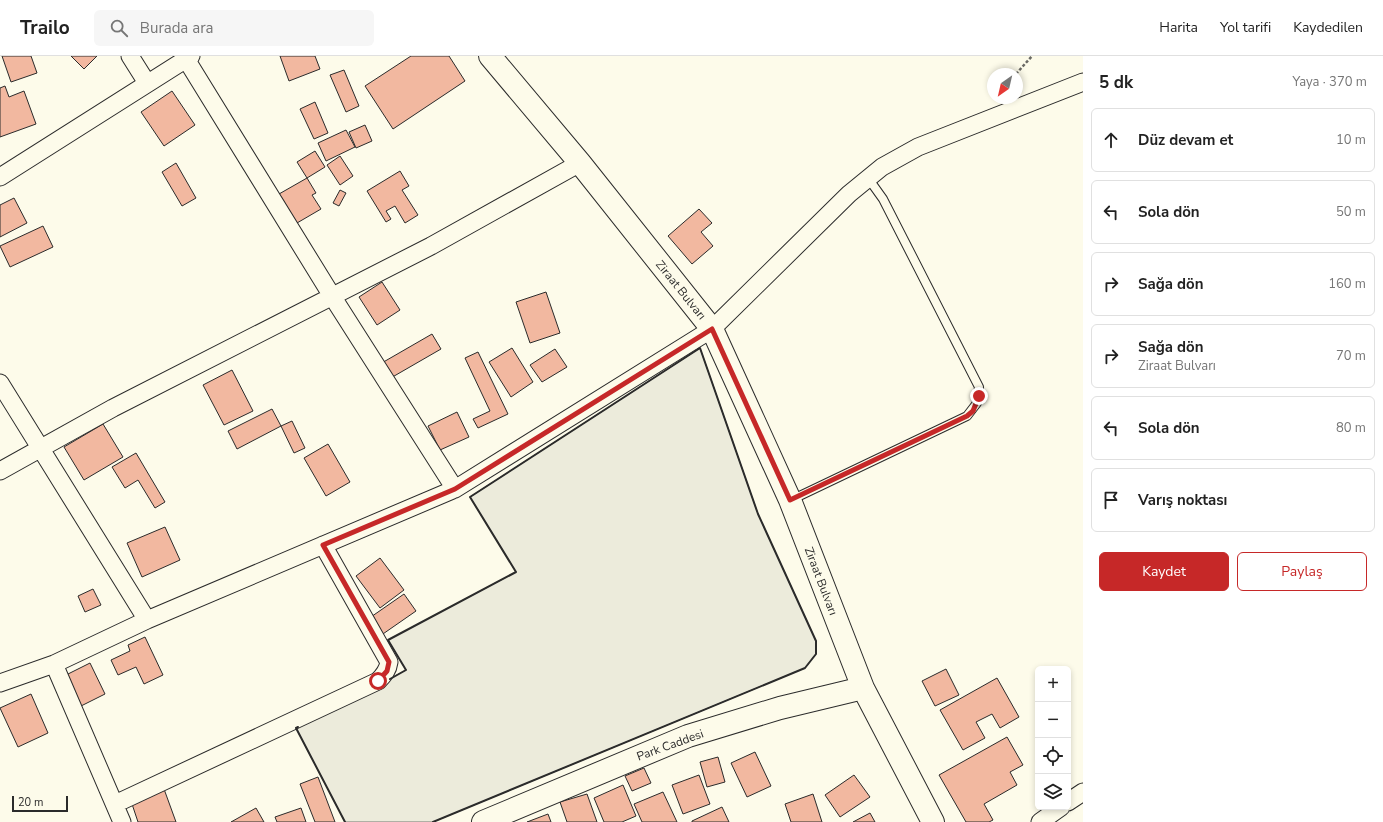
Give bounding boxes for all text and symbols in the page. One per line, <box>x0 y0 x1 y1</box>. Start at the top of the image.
search box <box>94 10 374 46</box>
text: Trailo <box>20 15 70 41</box>
icon: search <box>108 17 130 39</box>
text: Burada ara <box>140 18 213 38</box>
text: Harita <box>1159 18 1198 37</box>
text: Yol tarifi <box>1220 18 1271 37</box>
text: Kaydedilen <box>1293 18 1363 37</box>
north arrow <box>987 68 1023 104</box>
text: 5 dk <box>1099 71 1133 94</box>
text: Yaya · 370 m <box>1292 73 1367 91</box>
icon: ahead <box>1100 129 1122 151</box>
text: Düz devam et <box>1138 130 1233 150</box>
text: 10 m <box>1336 131 1366 149</box>
icon: left <box>1100 201 1122 223</box>
text: Sola dön <box>1138 202 1200 222</box>
text: 50 m <box>1336 203 1366 221</box>
street label: Ziraat Bulvarı <box>652 257 710 323</box>
icon: right <box>1100 273 1122 295</box>
text: Sağa dön <box>1138 274 1203 294</box>
text: 160 m <box>1328 275 1366 293</box>
text: Sağa dön <box>1138 337 1203 357</box>
icon: right <box>1100 345 1122 367</box>
text: 70 m <box>1336 347 1366 365</box>
text: Ziraat Bulvarı <box>1138 357 1216 375</box>
route end <box>970 387 988 405</box>
icon: left <box>1100 417 1122 439</box>
text: Sola dön <box>1138 418 1200 438</box>
text: 80 m <box>1336 419 1366 437</box>
icon: arrive <box>1100 489 1122 511</box>
text: Varış noktası <box>1138 490 1227 510</box>
street label: Ziraat Bulvarı <box>801 545 841 617</box>
button: Kaydet <box>1099 552 1229 591</box>
button: Paylaş <box>1237 552 1367 591</box>
map controls <box>1035 666 1071 810</box>
button: + <box>1035 666 1071 702</box>
route start <box>369 672 387 690</box>
button: − <box>1035 702 1071 738</box>
street label: Park Caddesi <box>634 725 706 765</box>
button: locate <box>1035 738 1071 774</box>
button: layers <box>1035 774 1071 810</box>
scale bar <box>12 794 68 813</box>
text: 20 m <box>18 795 43 810</box>

